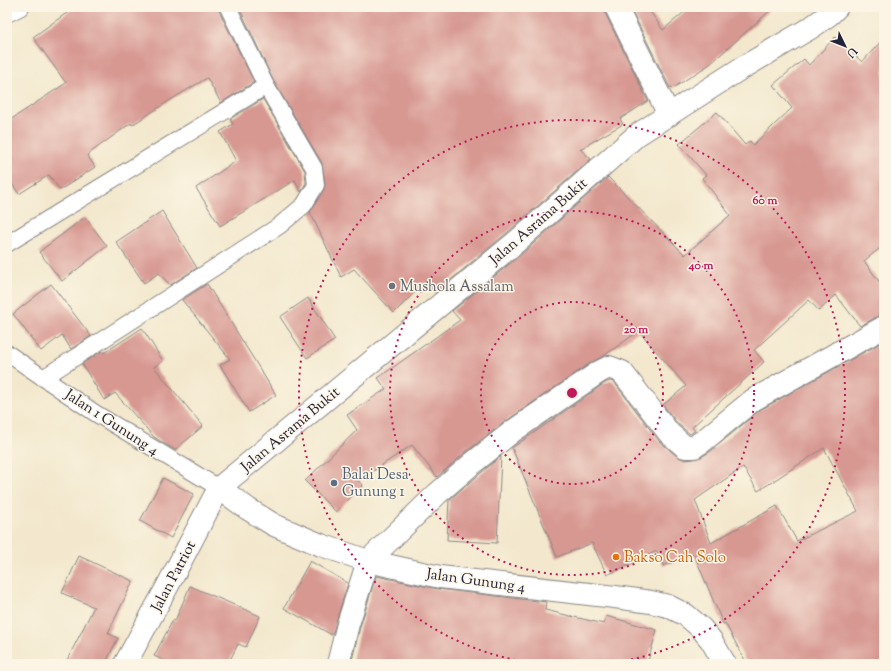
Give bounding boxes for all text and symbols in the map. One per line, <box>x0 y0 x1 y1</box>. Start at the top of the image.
north arrow <box>825 26 865 66</box>
text: U <box>843 43 861 61</box>
street label: Jalan Asrama Bukit <box>485 174 592 271</box>
text: 60 m <box>753 192 777 210</box>
text: 40 m <box>688 257 713 275</box>
place label: Mushola Assalam <box>400 277 514 298</box>
marker: Mushola Assalam <box>387 281 397 291</box>
text: 20 m <box>624 321 648 339</box>
street label: Jalan Asrama Bukit <box>236 383 345 478</box>
street label: Jalan 1 Gunung 4 <box>59 385 162 462</box>
centre of rings <box>565 386 579 400</box>
place label: Balai Desa Gunung 1 <box>342 465 409 503</box>
marker: Balai Desa Gunung 1 <box>329 478 339 488</box>
street label: Jalan Patriot <box>146 537 202 617</box>
place label: Bakso Cah Solo <box>624 548 726 569</box>
marker: Bakso Cah Solo <box>611 552 621 562</box>
street label: Jalan Gunung 4 <box>424 564 527 599</box>

